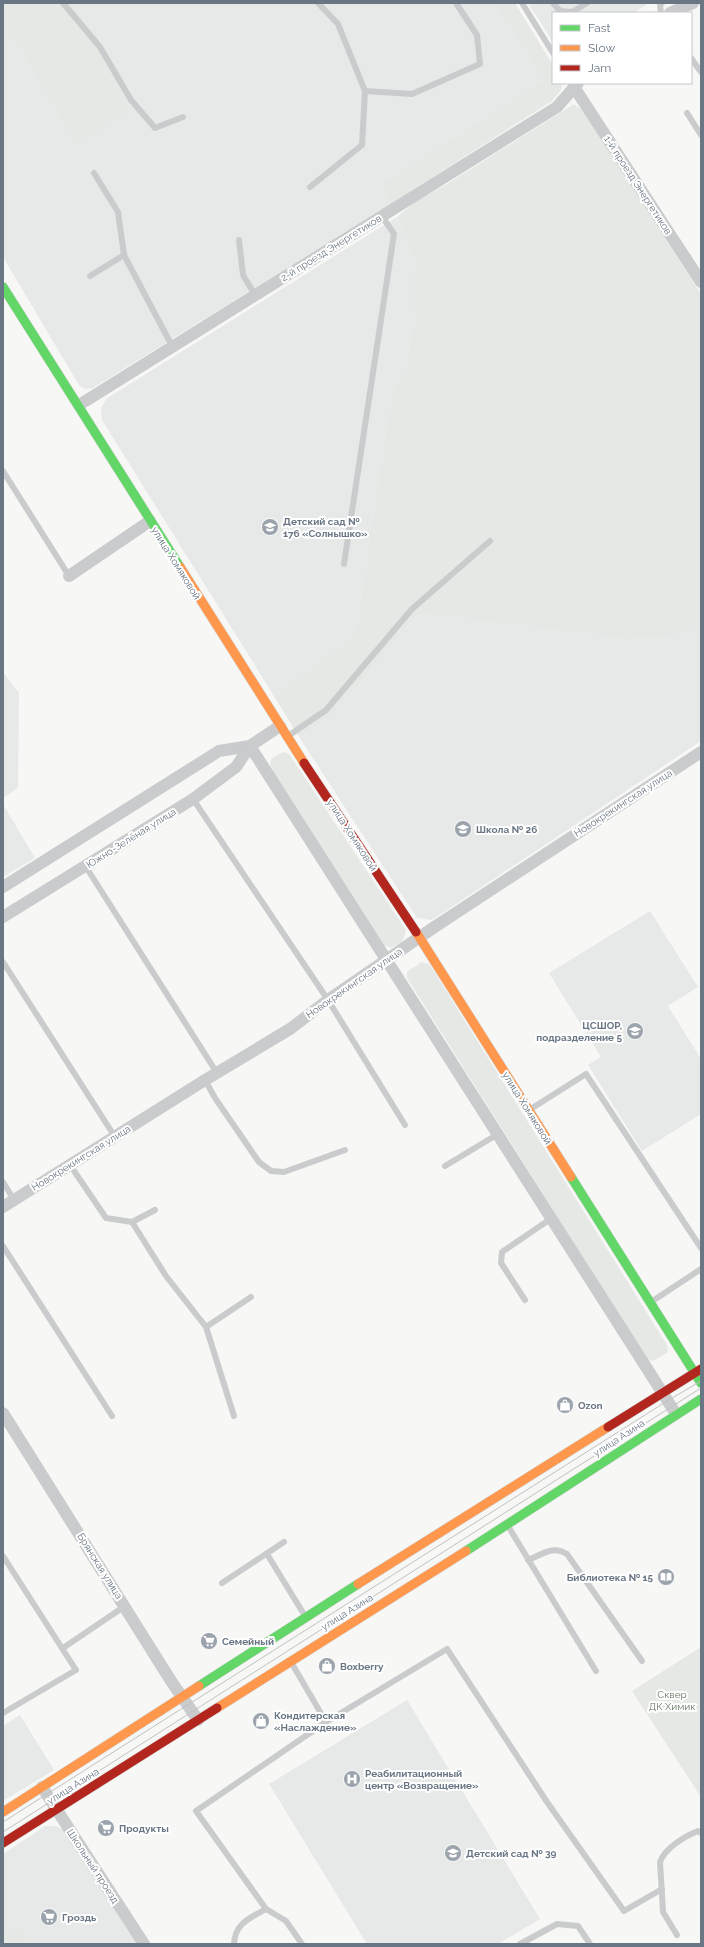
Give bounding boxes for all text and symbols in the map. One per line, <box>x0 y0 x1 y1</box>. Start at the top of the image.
legend <box>552 12 692 84</box>
text: Fast <box>588 21 611 35</box>
text: Slow <box>588 41 615 55</box>
text: Jam <box>588 61 611 75</box>
street label: 1-й проезд Энергетиков <box>602 134 674 236</box>
street label: 2-й проезд Энергетиков <box>279 213 383 283</box>
place label: Детский сад № 176 «Солнышко» <box>283 516 368 539</box>
school or university icon: Детский сад № 176 «Солнышко» <box>260 517 280 537</box>
street label: улица Хомяковой <box>149 525 203 601</box>
street label: Новокрекингская улица <box>572 767 674 839</box>
street label: улица Хомяковой <box>325 797 379 873</box>
street label: Южно-Зелёная улица <box>84 806 178 870</box>
school or university icon: Школа № 26 <box>453 819 473 839</box>
place label: Школа № 26 <box>476 824 537 835</box>
street label: Новокрекингская улица <box>304 946 404 1020</box>
place label: ЦСШОР, подразделение 5 <box>536 1020 622 1043</box>
school or university icon: ЦСШОР, подразделение 5 <box>625 1021 645 1041</box>
street label: улица Хомяковой <box>500 1070 554 1146</box>
street label: Новокрекингская улица <box>29 1123 133 1193</box>
shop icon: Ozon <box>555 1395 575 1415</box>
place label: Ozon <box>578 1400 602 1411</box>
street label: улица Азина <box>591 1417 647 1459</box>
street label: Брянская улица <box>75 1531 125 1601</box>
library icon: Библиотека № 15 <box>656 1567 676 1587</box>
place label: Библиотека № 15 <box>567 1572 653 1583</box>
street label: улица Азина <box>319 1592 375 1632</box>
supermarket icon: Семейный <box>199 1631 219 1651</box>
place label: Семейный <box>222 1636 274 1647</box>
shop icon: Boxberry <box>317 1656 337 1676</box>
place label: Boxberry <box>340 1661 384 1672</box>
park label: Сквер ДК Химик <box>649 1689 695 1712</box>
place label: Кондитерская «Наслаждение» <box>274 1710 357 1733</box>
shop icon: Кондитерская «Наслаждение» <box>251 1711 271 1731</box>
street label: улица Азина <box>45 1766 101 1806</box>
place label: Реабилитационный центр «Возвращение» <box>365 1768 479 1791</box>
hospital icon: Реабилитационный центр «Возвращение» <box>342 1769 362 1789</box>
supermarket icon: Продукты <box>96 1818 116 1838</box>
place label: Продукты <box>119 1823 169 1834</box>
street label: Школьный проезд <box>65 1827 121 1905</box>
school or university icon: Детский сад № 39 <box>443 1843 463 1863</box>
place label: Детский сад № 39 <box>466 1848 556 1859</box>
supermarket icon: Гроздь <box>39 1907 59 1927</box>
place label: Гроздь <box>62 1912 97 1923</box>

